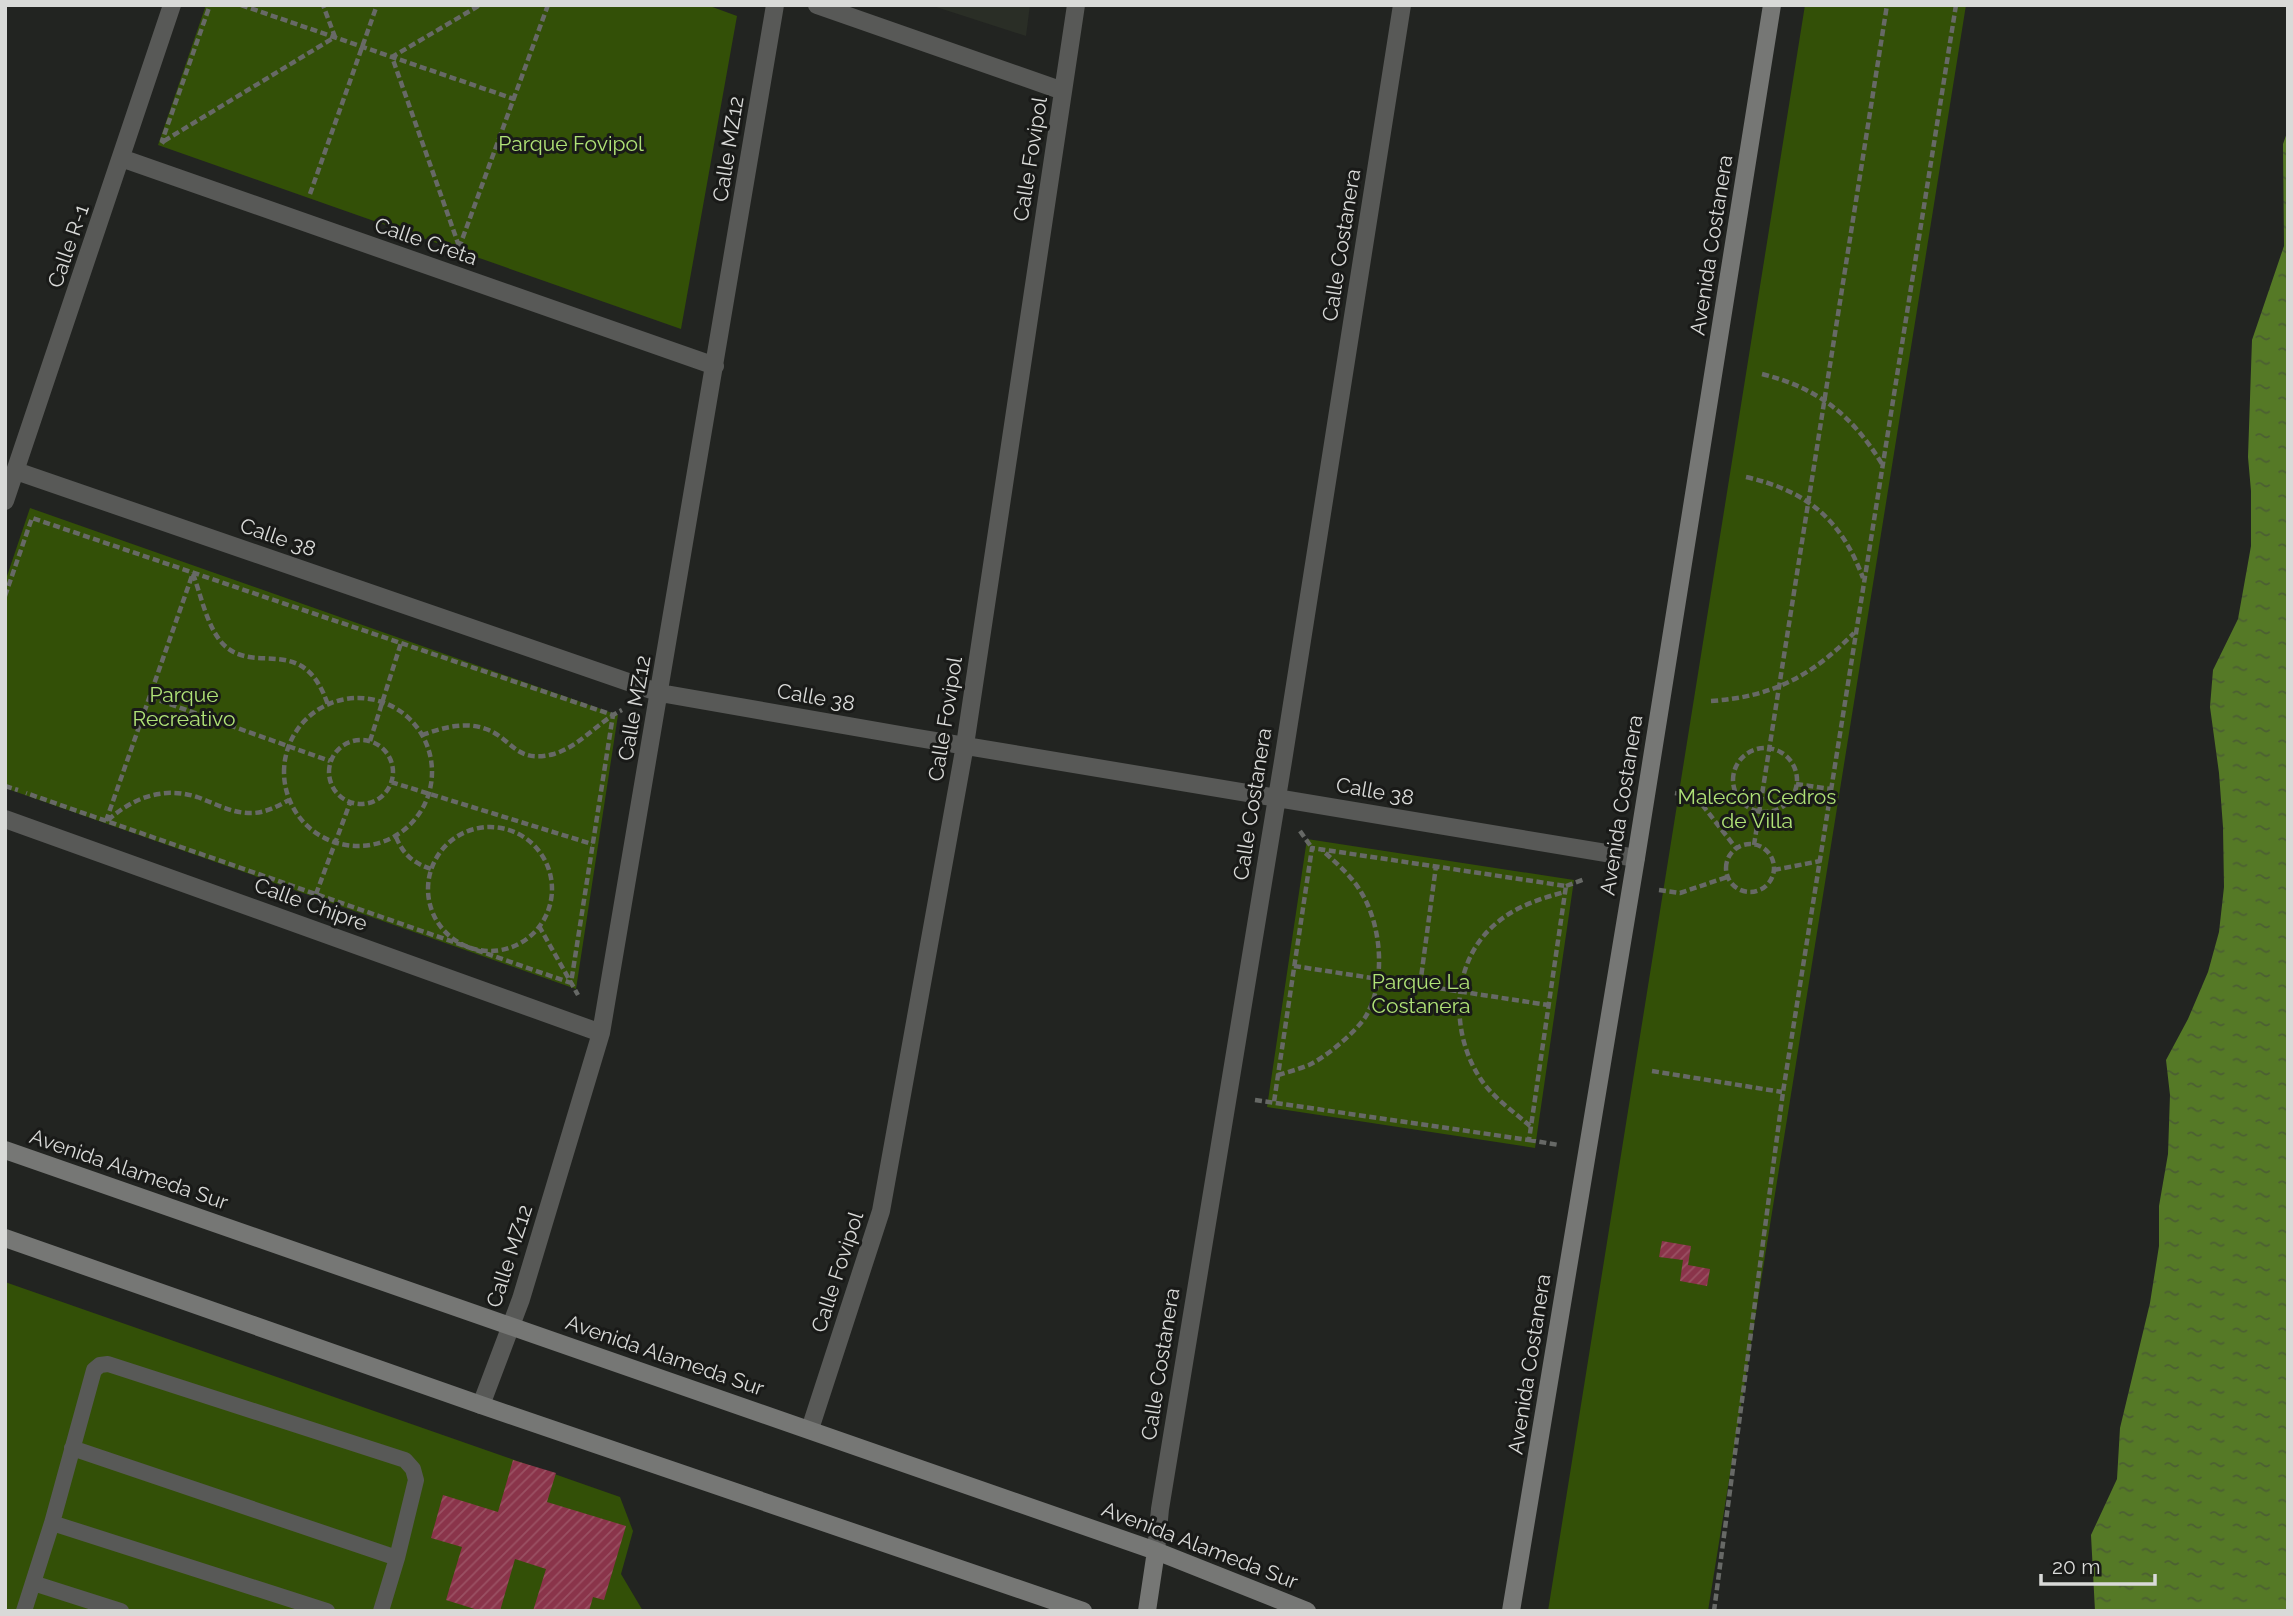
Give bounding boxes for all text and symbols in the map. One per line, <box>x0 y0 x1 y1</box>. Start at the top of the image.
street label: Calle MZ12 <box>707 94 749 204</box>
street label: Calle Fovipol <box>1008 95 1052 223</box>
park label: Parque Fovipol <box>498 131 644 156</box>
street label: Avenida Costanera <box>1684 153 1738 337</box>
street label: Calle Costanera <box>1317 167 1365 323</box>
street label: Calle R-1 <box>42 201 94 291</box>
street label: Calle Creta <box>371 212 481 270</box>
street label: Calle 38 <box>237 512 319 562</box>
street label: Calle MZ12 <box>612 653 656 763</box>
street label: Calle Fovipol <box>923 655 967 783</box>
street label: Calle 38 <box>775 678 857 716</box>
park label: Parque Recreativo <box>133 682 235 731</box>
street label: Avenida Costanera <box>1594 713 1648 897</box>
street label: Calle Costanera <box>1228 726 1276 882</box>
street label: Calle 38 <box>1334 772 1416 810</box>
park label: Malecón Cedros de Villa <box>1678 784 1836 833</box>
street label: Calle Chipre <box>251 872 371 936</box>
park label: Parque La Costanera <box>1372 969 1470 1018</box>
street label: Avenida Alameda Sur <box>27 1123 232 1215</box>
street label: Calle MZ12 <box>481 1201 537 1311</box>
street label: Calle Fovipol <box>806 1208 868 1336</box>
street label: Avenida Costanera <box>1502 1272 1556 1456</box>
street label: Calle Costanera <box>1136 1286 1184 1442</box>
street label: Avenida Alameda Sur <box>563 1309 768 1401</box>
street label: Avenida Alameda Sur <box>1098 1496 1302 1594</box>
scale bar <box>2041 1542 2155 1586</box>
text: 20 m <box>2052 1554 2100 1579</box>

